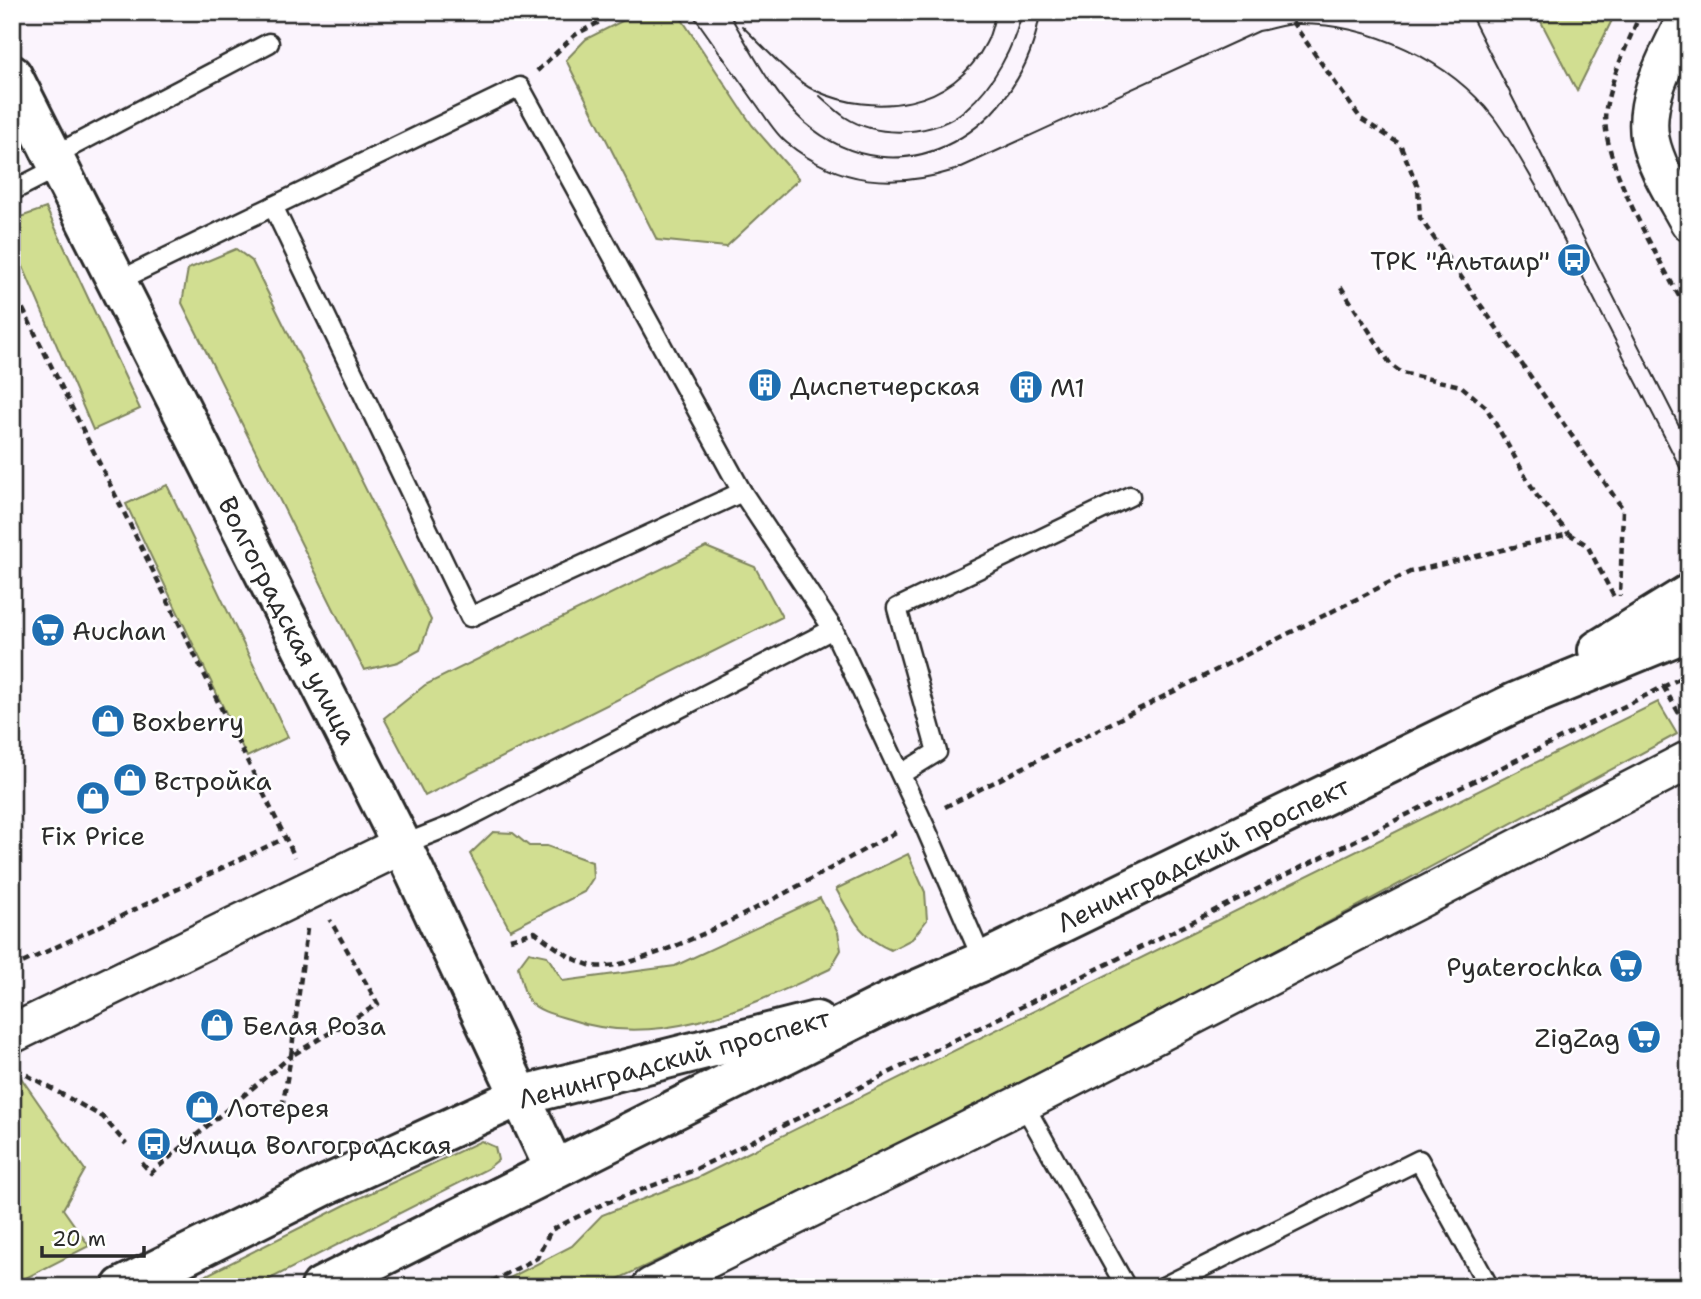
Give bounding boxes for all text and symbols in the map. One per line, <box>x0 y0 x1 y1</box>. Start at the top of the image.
bus stop icon: ТРК "Альтаир" <box>1555 241 1593 279</box>
place label: ТРК "Альтаир" <box>1370 243 1550 278</box>
building icon: Диспетчерская <box>746 366 784 404</box>
place label: Диспетчерская <box>790 368 980 403</box>
building icon: М1 <box>1007 368 1045 406</box>
place label: М1 <box>1050 370 1085 405</box>
street label: Волгоградская улица <box>210 490 366 750</box>
supermarket icon: Auchan <box>29 611 67 649</box>
place label: Auchan <box>72 613 166 648</box>
shop icon: Boxberry <box>89 702 127 740</box>
place label: Boxberry <box>132 704 244 739</box>
shop icon: Встройка <box>111 761 149 799</box>
place label: Встройка <box>154 763 272 798</box>
street label: Ленинградский проспект <box>1051 768 1356 940</box>
shop icon: Fix Price <box>74 779 112 817</box>
place label: Fix Price <box>41 818 145 853</box>
supermarket icon: Pyaterochka <box>1607 947 1645 985</box>
place label: Pyaterochka <box>1446 949 1602 984</box>
street label: Ленинградский проспект <box>514 999 834 1116</box>
shop icon: Белая Роза <box>198 1006 236 1044</box>
place label: Белая Роза <box>242 1008 386 1043</box>
supermarket icon: ZigZag <box>1625 1018 1663 1056</box>
place label: ZigZag <box>1535 1020 1620 1055</box>
shop icon: Лотерея <box>183 1088 221 1126</box>
place label: Лотерея <box>227 1090 329 1125</box>
bus stop icon: Улица Волгоградская <box>135 1125 173 1163</box>
place label: Улица Волгоградская <box>178 1127 452 1162</box>
scale bar <box>42 1215 144 1259</box>
text: 20 m <box>52 1225 106 1253</box>

